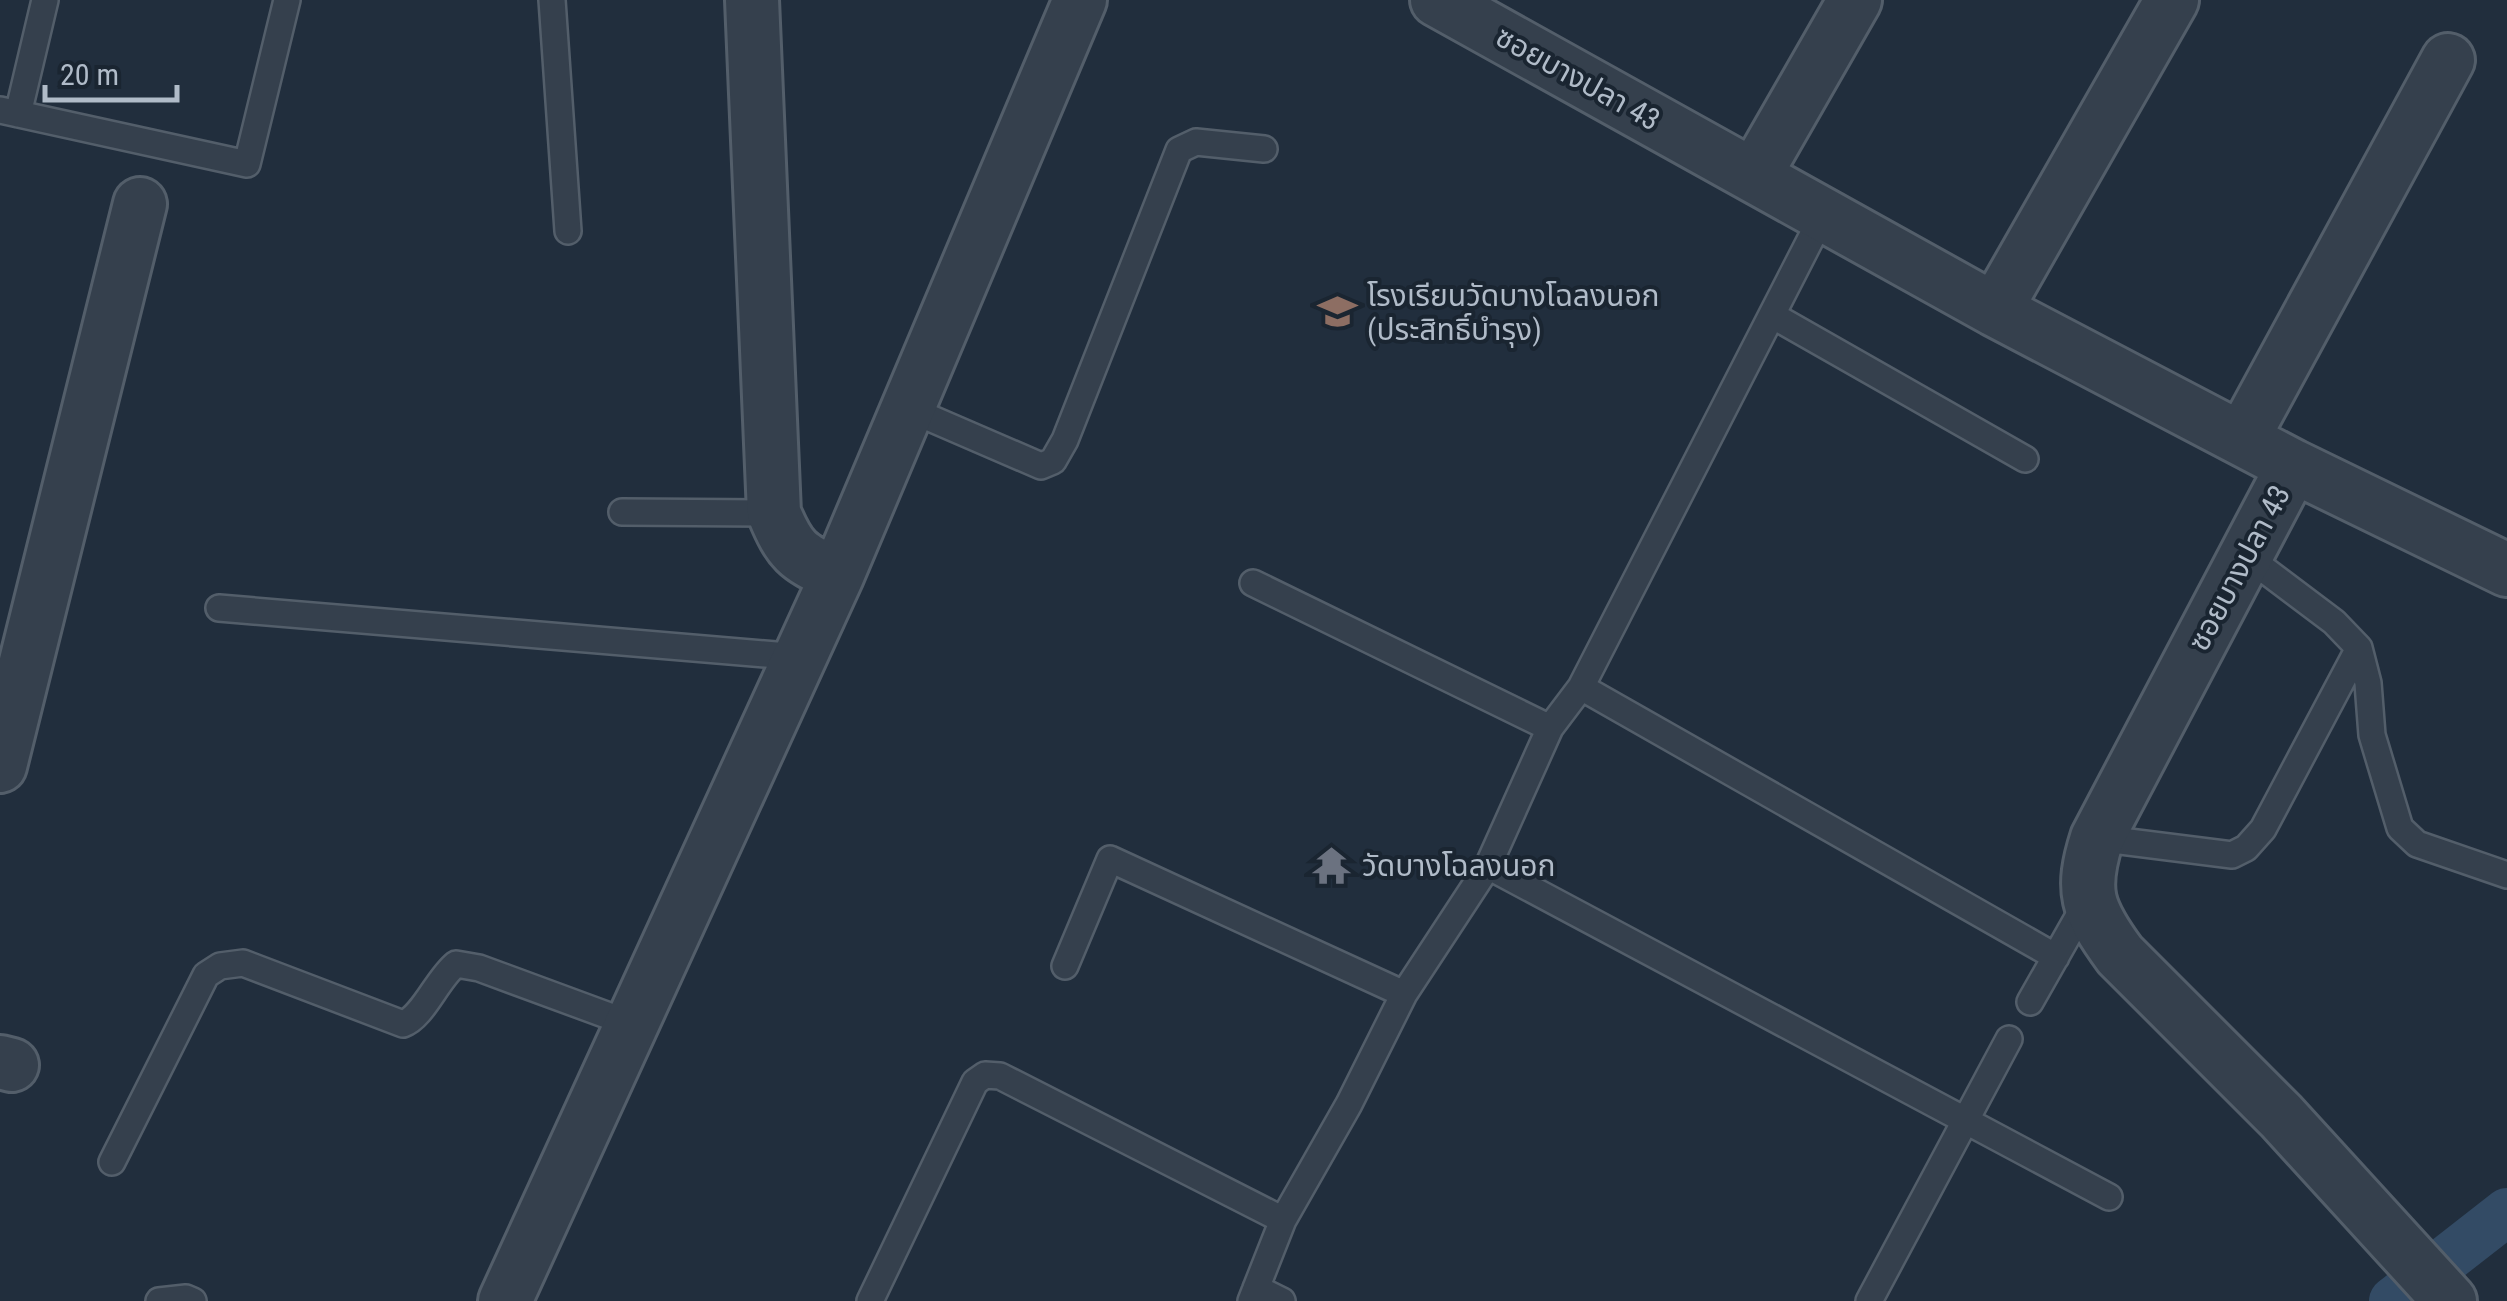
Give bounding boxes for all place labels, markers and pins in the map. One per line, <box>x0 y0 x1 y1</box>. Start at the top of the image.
place label: โรงเรียนวัดบางโฉลงนอก (ประสิทธิ์บำรุง) <box>1367 278 1660 348</box>
school or university icon: โรงเรียนวัดบางโฉลงนอก (ประสิทธิ์บำรุง) <box>1316 291 1358 333</box>
temple icon: วัดบางโฉลงนอก <box>1311 844 1353 886</box>
place label: วัดบางโฉลงนอก <box>1362 848 1556 883</box>

